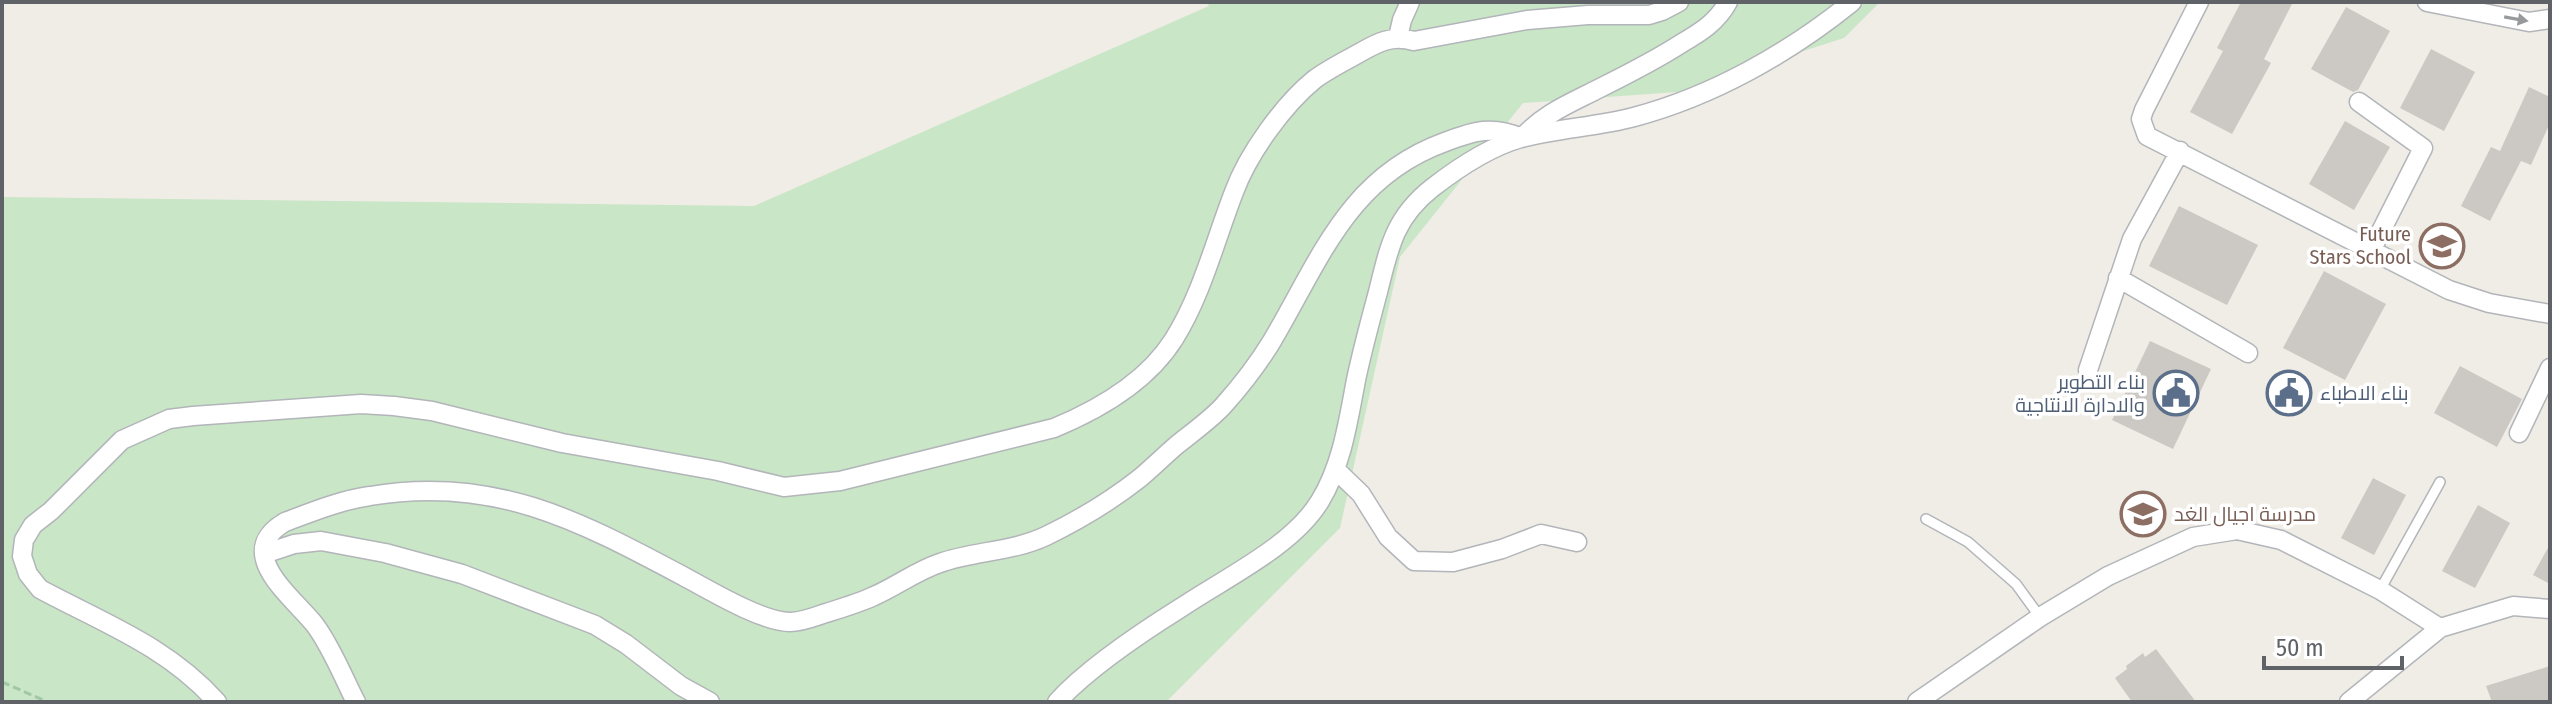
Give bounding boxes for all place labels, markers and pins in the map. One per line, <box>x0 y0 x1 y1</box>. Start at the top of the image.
place label: Future Stars School <box>2310 222 2411 269</box>
school or university icon: Future Stars School <box>2418 222 2466 270</box>
public building icon: بناء التطوير والادارة الانتاجية <box>2152 369 2200 417</box>
public building icon: بناء الاطباء <box>2265 369 2313 417</box>
place label: بناء التطوير والادارة الانتاجية <box>2015 370 2145 417</box>
place label: بناء الاطباء <box>2320 381 2408 405</box>
school or university icon: مدرسة اجيال الغد <box>2119 490 2167 538</box>
place label: مدرسة اجيال الغد <box>2174 502 2316 527</box>

